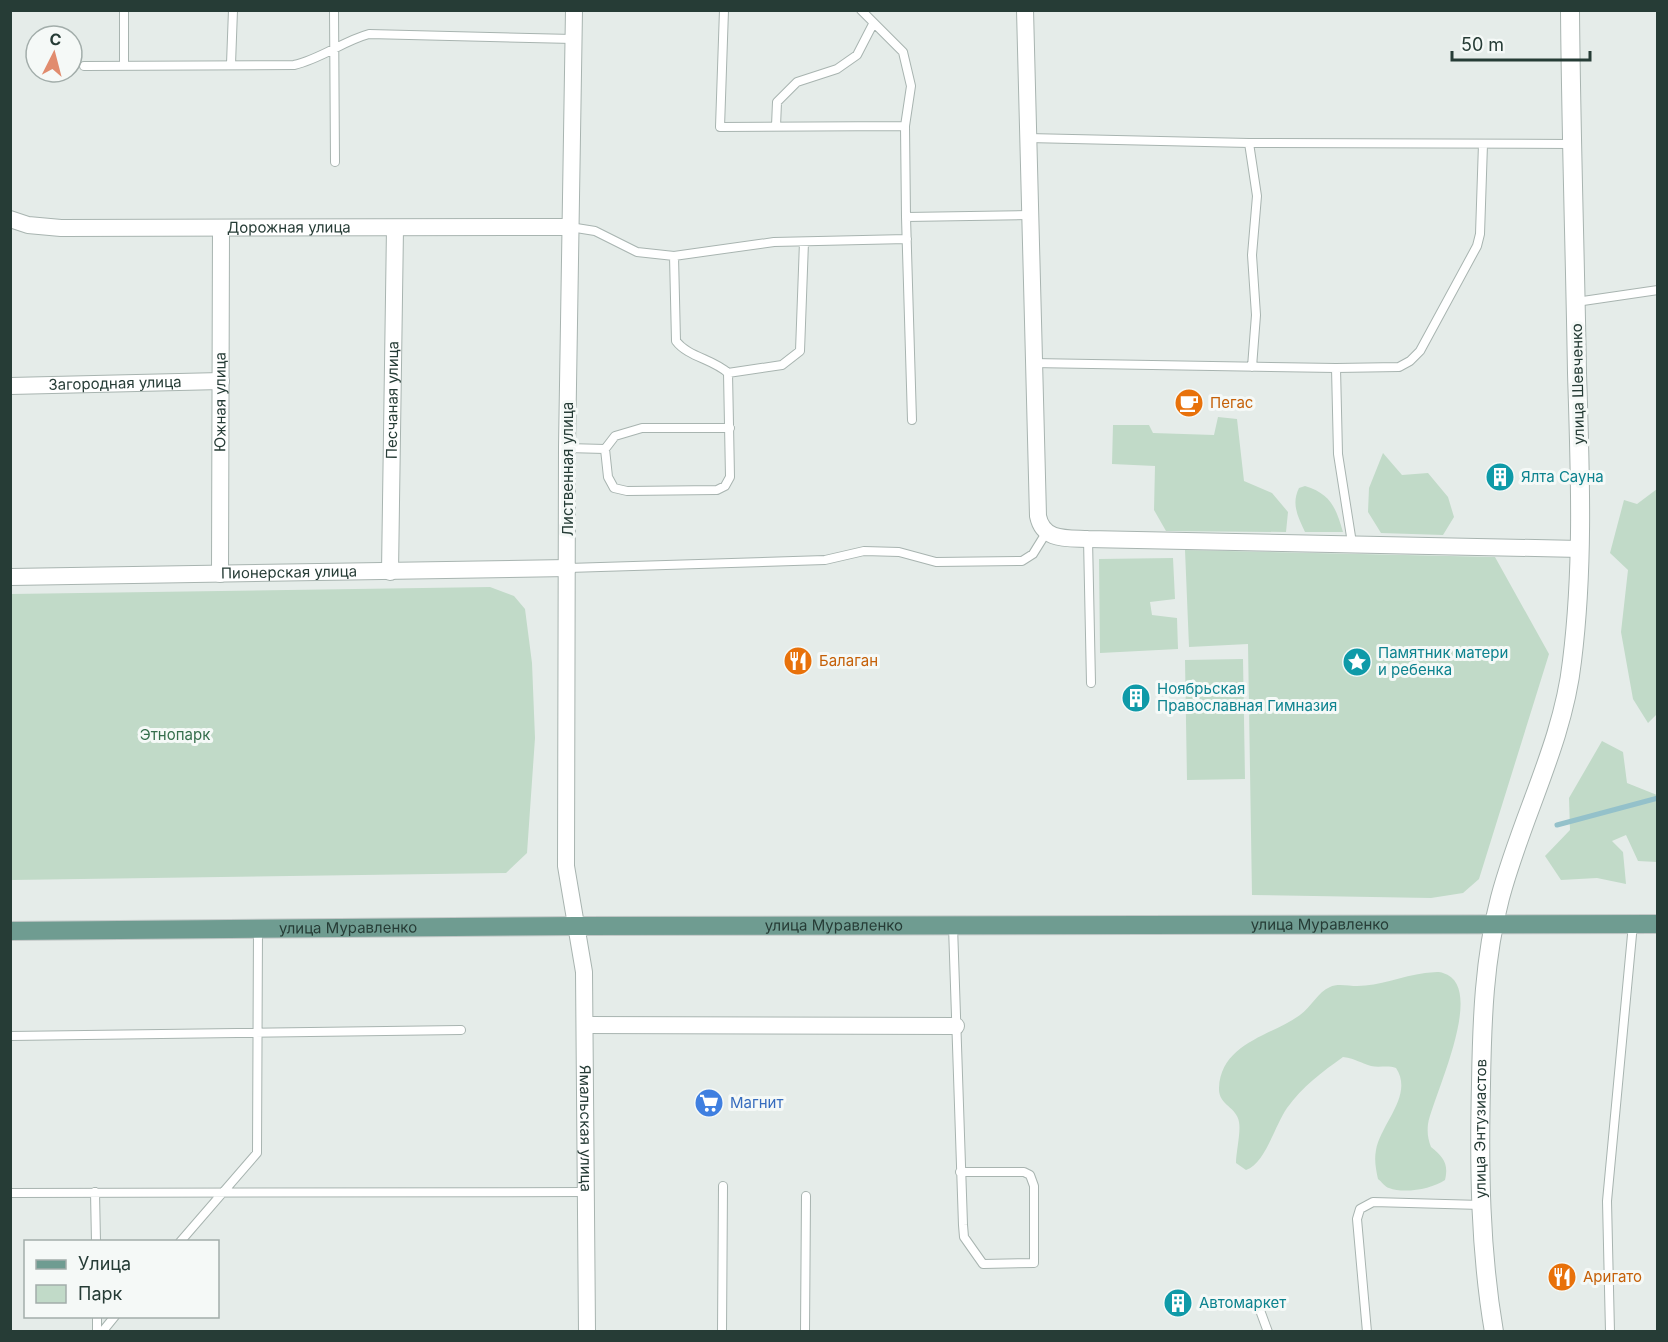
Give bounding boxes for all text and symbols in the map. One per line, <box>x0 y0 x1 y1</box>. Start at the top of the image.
north arrow <box>24 24 84 84</box>
scale bar <box>1452 24 1590 62</box>
text: С <box>49 29 63 50</box>
text: 50 m <box>1461 34 1504 55</box>
street label: Дорожная улица <box>227 217 351 237</box>
street label: улица Шевченко <box>1567 323 1588 445</box>
street label: Песчаная улица <box>382 341 402 459</box>
street label: Южная улица <box>210 352 230 452</box>
street label: Загородная улица <box>48 372 182 394</box>
cafe icon: Пегас <box>1173 387 1205 419</box>
place label: Пегас <box>1210 393 1253 412</box>
street label: Лиственная улица <box>558 402 577 536</box>
building icon: Ялта Сауна <box>1484 461 1516 493</box>
place label: Ялта Сауна <box>1521 467 1604 486</box>
street label: Пионерская улица <box>221 561 357 583</box>
place label: Памятник матери и ребенка <box>1378 643 1508 679</box>
restaurant icon: Балаган <box>782 645 814 677</box>
place icon: Памятник матери и ребенка <box>1341 646 1373 678</box>
place label: Балаган <box>819 651 878 670</box>
place label: Ноябрьская Православная Гимназия <box>1157 679 1337 715</box>
building icon: Ноябрьская Православная Гимназия <box>1120 682 1152 714</box>
park label: Этнопарк <box>140 725 210 744</box>
street label: улица Муравленко <box>1251 914 1389 934</box>
street label: улица Муравленко <box>765 915 903 935</box>
street label: улица Муравленко <box>279 917 417 938</box>
street label: улица Энтузиастов <box>1470 1059 1490 1199</box>
street label: Ямальская улица <box>576 1065 596 1192</box>
supermarket icon: Магнит <box>693 1087 725 1119</box>
place label: Магнит <box>730 1093 783 1112</box>
legend <box>24 1240 219 1318</box>
text: Улица <box>78 1253 131 1274</box>
restaurant icon: Аригато <box>1546 1261 1578 1293</box>
place label: Аригато <box>1583 1267 1642 1286</box>
text: Парк <box>78 1283 123 1304</box>
building icon: Автомаркет <box>1162 1287 1194 1319</box>
place label: Автомаркет <box>1199 1293 1286 1312</box>

